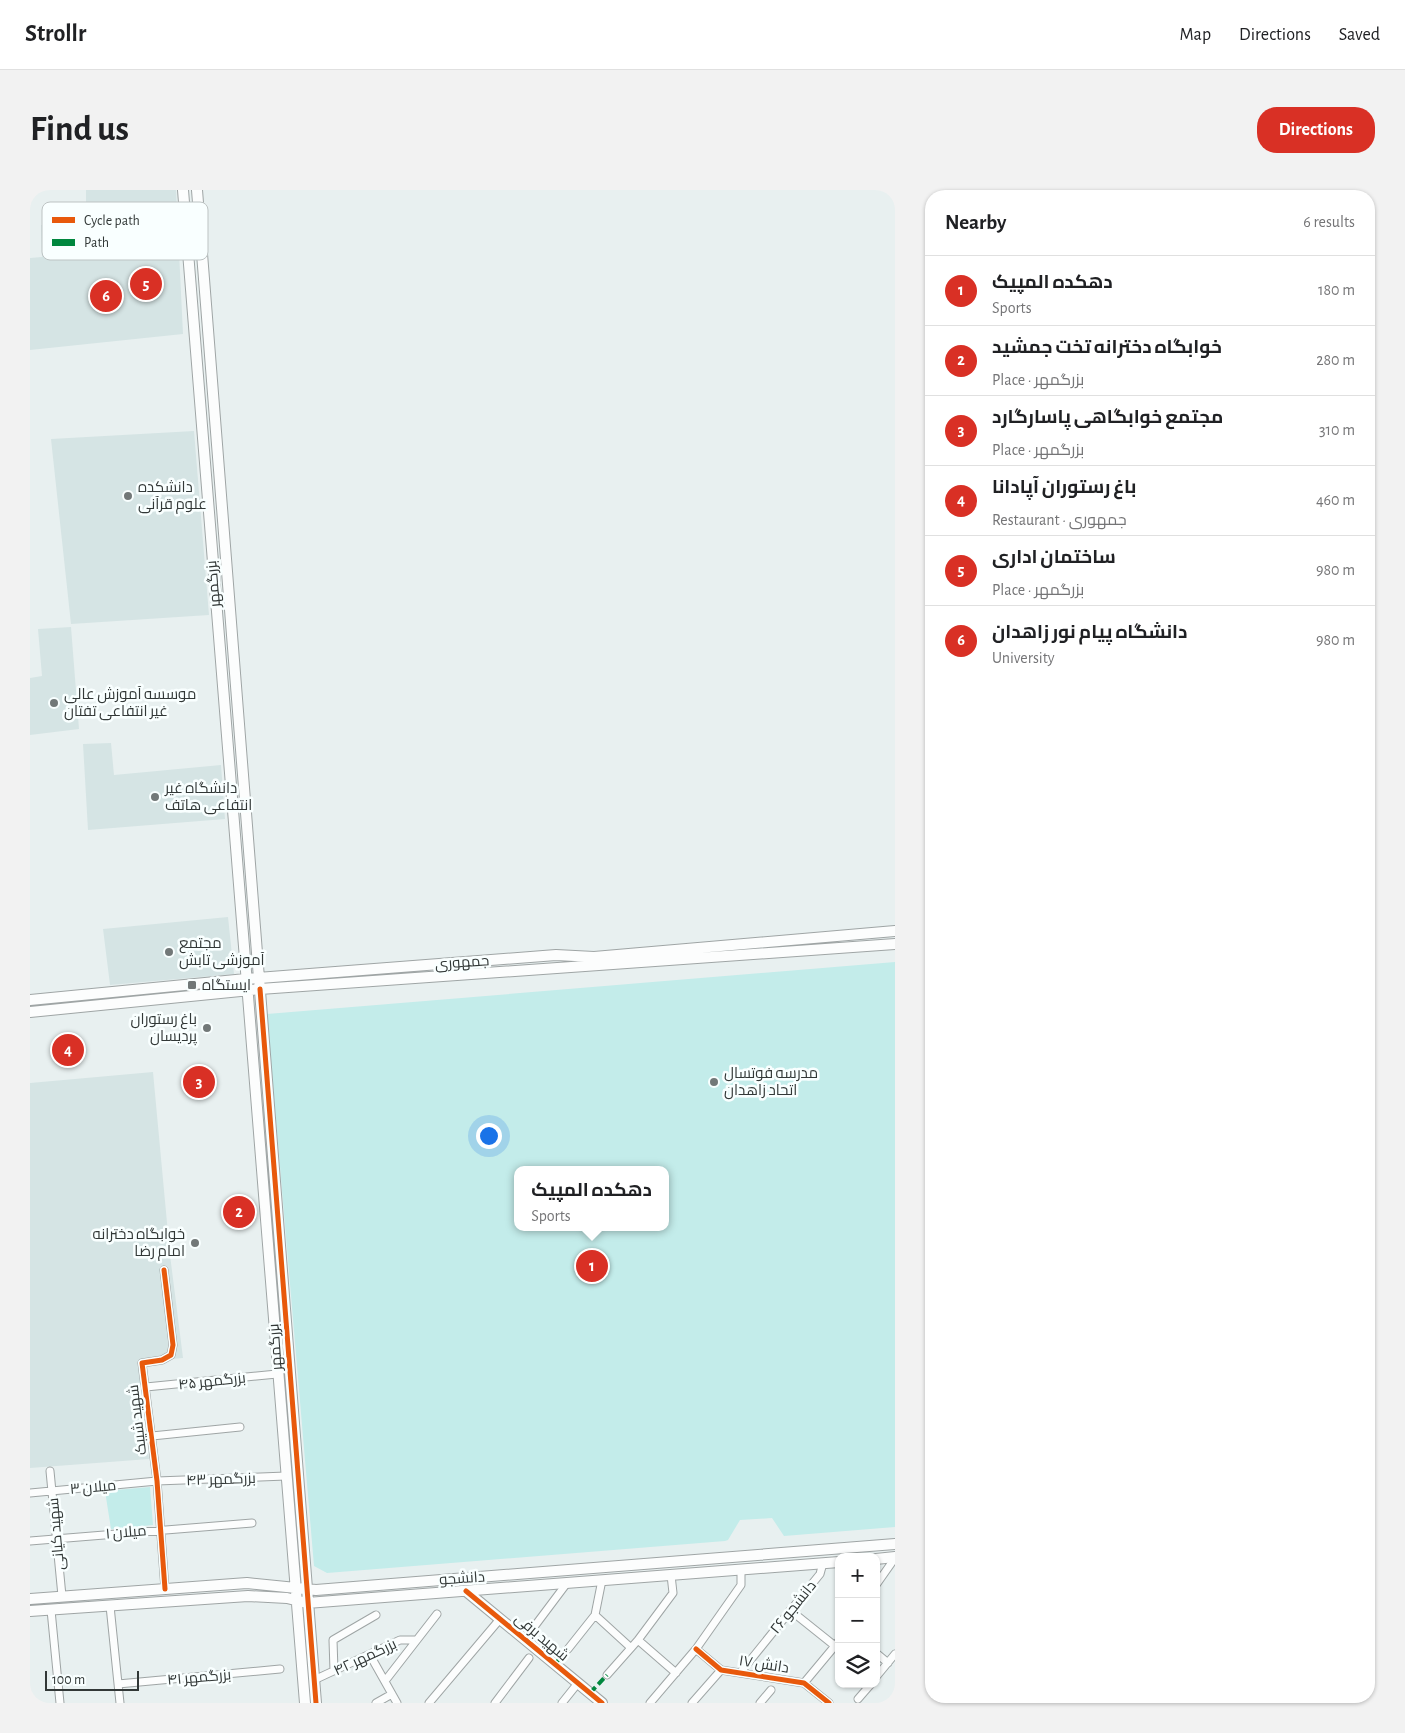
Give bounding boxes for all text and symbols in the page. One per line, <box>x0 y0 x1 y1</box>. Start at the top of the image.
text: Strollr <box>25 22 86 46</box>
text: Map <box>1180 26 1211 44</box>
text: Directions <box>1239 26 1311 44</box>
text: Saved <box>1339 26 1380 44</box>
button: Directions <box>1257 107 1375 153</box>
text: Find us <box>30 112 129 147</box>
legend <box>42 202 208 260</box>
text: Nearby <box>945 212 1006 233</box>
text: Cycle path <box>84 214 140 228</box>
text: 6 results <box>1303 214 1355 230</box>
text: Path <box>84 236 109 250</box>
pin: 5 <box>130 265 162 303</box>
text: دهکده المپیک <box>992 273 1113 292</box>
pin: 6 <box>90 277 122 315</box>
text: 1 <box>958 282 964 298</box>
text: 180 m <box>1318 282 1355 298</box>
text: Sports <box>992 300 1032 316</box>
text: خوابگاه دخترانه تخت جمشید <box>992 338 1222 357</box>
text: 2 <box>957 352 965 368</box>
text: 280 m <box>1316 352 1355 368</box>
text: Place · بزرگمهر <box>992 372 1084 388</box>
text: مجتمع خوابگاهی پاسارگارد <box>992 408 1223 427</box>
text: 3 <box>958 422 964 438</box>
text: 310 m <box>1319 422 1355 438</box>
text: Place · بزرگمهر <box>992 442 1084 458</box>
text: باغ رستوران آپادانا <box>992 478 1136 497</box>
place label: دانشکده علوم قرآنی <box>138 479 207 514</box>
marker: دانشکده علوم قرآنی <box>122 490 134 502</box>
text: 4 <box>957 492 965 508</box>
text: 460 m <box>1316 492 1355 508</box>
text: Restaurant · جمهوری <box>992 512 1127 528</box>
text: ساختمان اداری <box>992 548 1116 567</box>
street label: بزرگمهر <box>204 560 225 609</box>
text: 5 <box>958 562 964 578</box>
text: 980 m <box>1316 562 1355 578</box>
text: Place · بزرگمهر <box>992 582 1084 598</box>
text: دانشگاه پیام نور زاهدان <box>992 623 1187 642</box>
text: 6 <box>957 632 965 648</box>
text: 980 m <box>1316 632 1355 648</box>
text: University <box>992 650 1055 666</box>
place label: موسسه آموزش عالی غیر انتفاعی تفتان <box>64 686 196 721</box>
marker: موسسه آموزش عالی غیر انتفاعی تفتان <box>48 697 60 709</box>
place label: دانشگاه غیر انتفاعی هاتف <box>164 780 252 815</box>
marker: دانشگاه غیر انتفاعی هاتف <box>149 791 161 803</box>
place label: مجتمع آموزشی تابش <box>179 936 265 970</box>
marker: مجتمع آموزشی تابش <box>163 946 175 958</box>
street label: جمهوری <box>434 953 490 974</box>
place label: ایستگاه <box>202 978 251 993</box>
marker: ایستگاه <box>186 979 198 991</box>
place label: باغ رستوران پردیسان <box>130 1012 197 1046</box>
marker: باغ رستوران پردیسان <box>201 1022 213 1034</box>
pin: 4 <box>52 1031 84 1069</box>
pin: 3 <box>183 1063 215 1101</box>
place label: مدرسه فوتسال اتحاد زاهدان <box>724 1066 818 1100</box>
marker: مدرسه فوتسال اتحاد زاهدان <box>708 1076 720 1088</box>
your location <box>476 1123 502 1149</box>
popup <box>514 1166 669 1231</box>
text: دهکده المپیک <box>531 1181 652 1200</box>
pin: 2 <box>223 1193 255 1231</box>
text: Sports <box>531 1208 571 1224</box>
place label: خوابگاه دخترانه امام رضا <box>92 1227 185 1261</box>
marker: خوابگاه دخترانه امام رضا <box>189 1237 201 1249</box>
pin: 1 <box>576 1247 608 1285</box>
street label: بزرگمهر <box>266 1323 287 1372</box>
street label: بزرگمهر ۴۵ <box>178 1370 247 1394</box>
street label: شهید شیبک <box>125 1384 151 1456</box>
street label: بزرگمهر ۴۳ <box>186 1471 256 1490</box>
street label: میلان ۳ <box>69 1478 117 1499</box>
street label: شهید کیانی <box>45 1497 69 1571</box>
street label: میلان ۱ <box>105 1523 147 1544</box>
map controls <box>835 1553 880 1688</box>
button: + <box>835 1553 880 1598</box>
street label: دانشجو <box>439 1568 486 1589</box>
street label: دانشجو ۲۶ <box>767 1577 820 1637</box>
button: − <box>835 1598 880 1643</box>
street label: شهید برفی <box>511 1610 572 1666</box>
street label: بزرگمهر ۴۲ <box>331 1636 400 1680</box>
button: layers <box>835 1643 880 1688</box>
street label: دانش ۱۷ <box>738 1652 790 1678</box>
street label: بزرگمهر ۴۱ <box>166 1667 232 1690</box>
scale bar <box>45 1668 139 1691</box>
text: 100 m <box>52 1673 85 1687</box>

